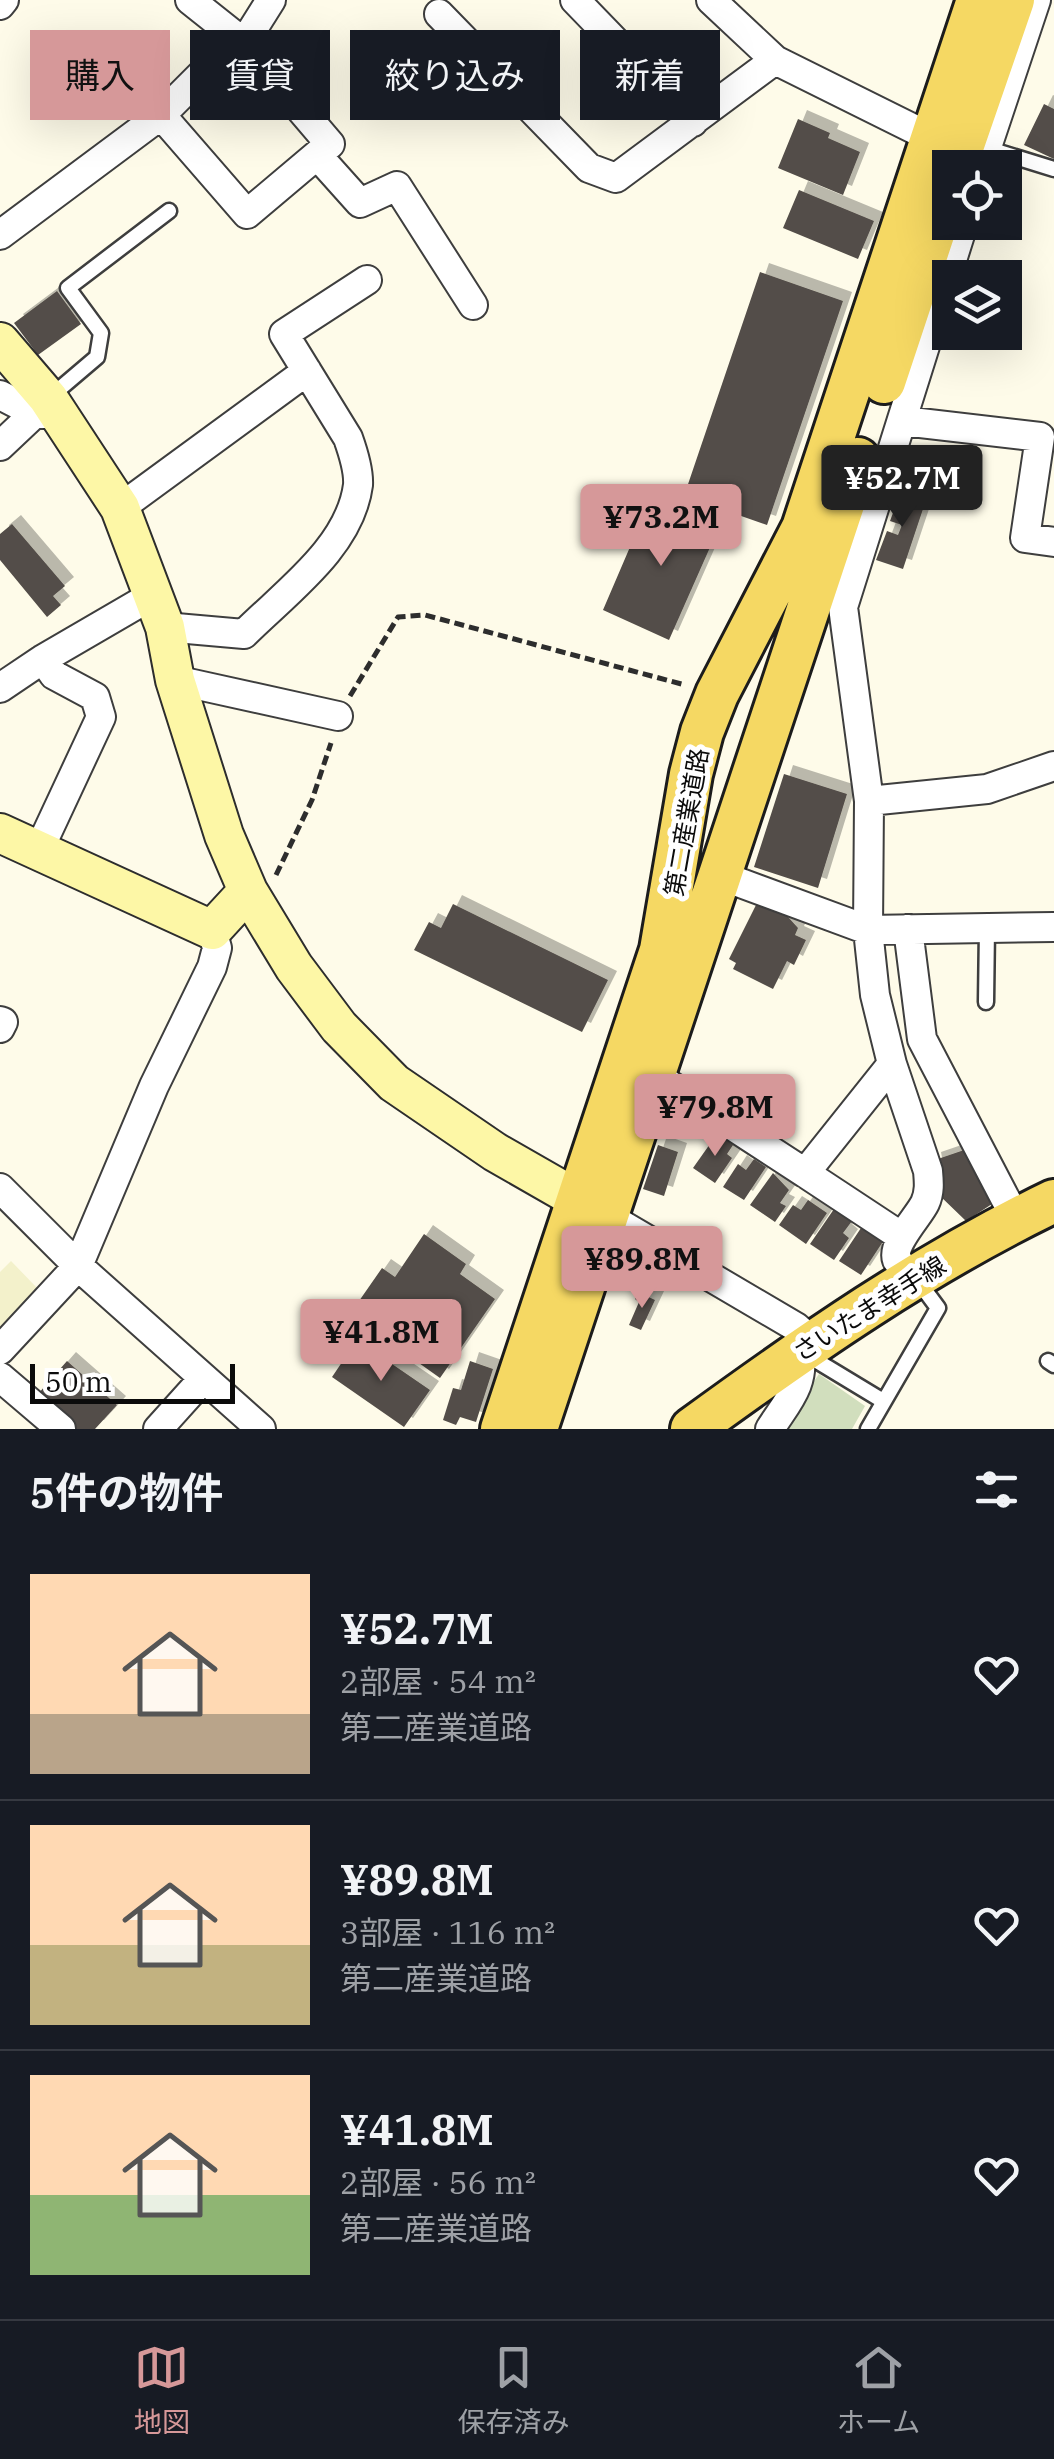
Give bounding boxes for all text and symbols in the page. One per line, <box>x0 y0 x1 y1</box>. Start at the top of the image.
chip: 購入 <box>30 30 170 120</box>
chip: 賃貸 <box>190 30 330 120</box>
chip: 絞り込み <box>350 30 560 120</box>
chip: 新着 <box>580 30 720 120</box>
map controls <box>932 150 1022 350</box>
button: locate <box>932 150 1022 240</box>
button: layers <box>932 260 1022 350</box>
pin: ¥52.7M <box>821 445 983 530</box>
text: ¥52.7M <box>843 456 961 498</box>
pin: ¥73.2M <box>580 484 742 569</box>
text: ¥73.2M <box>602 495 720 537</box>
street label: 第二産業道路 <box>657 745 715 899</box>
pin: ¥79.8M <box>634 1074 796 1159</box>
text: ¥79.8M <box>656 1085 774 1127</box>
pin: ¥89.8M <box>561 1226 723 1311</box>
text: ¥89.8M <box>583 1237 701 1279</box>
street label: さいたま幸手線 <box>786 1248 952 1368</box>
pin: ¥41.8M <box>300 1299 462 1384</box>
text: ¥41.8M <box>322 1310 440 1352</box>
scale bar <box>30 1359 235 1404</box>
text: 50 m <box>45 1363 112 1400</box>
icon: filters <box>969 1462 1024 1517</box>
text: 5件の物件 <box>30 1465 223 1520</box>
text: ¥52.7M <box>340 1601 494 1656</box>
icon: home <box>110 1614 230 1734</box>
icon: heart <box>969 1647 1024 1702</box>
text: 2部屋 · 54 m² <box>340 1660 536 1702</box>
text: 第二産業道路 <box>340 1706 532 1748</box>
text: ¥89.8M <box>340 1852 494 1907</box>
icon: home <box>110 1865 230 1985</box>
icon: heart <box>969 1898 1024 1953</box>
text: 3部屋 · 116 m² <box>340 1911 555 1953</box>
text: 第二産業道路 <box>340 1957 532 1999</box>
text: ¥41.8M <box>340 2102 494 2157</box>
icon: home <box>110 2115 230 2235</box>
icon: heart <box>969 2148 1024 2203</box>
text: 2部屋 · 56 m² <box>340 2161 536 2203</box>
text: 第二産業道路 <box>340 2207 532 2249</box>
tab: 地図 <box>134 2340 190 2440</box>
tab: 保存済み <box>457 2340 569 2440</box>
tab: ホーム <box>837 2340 920 2440</box>

